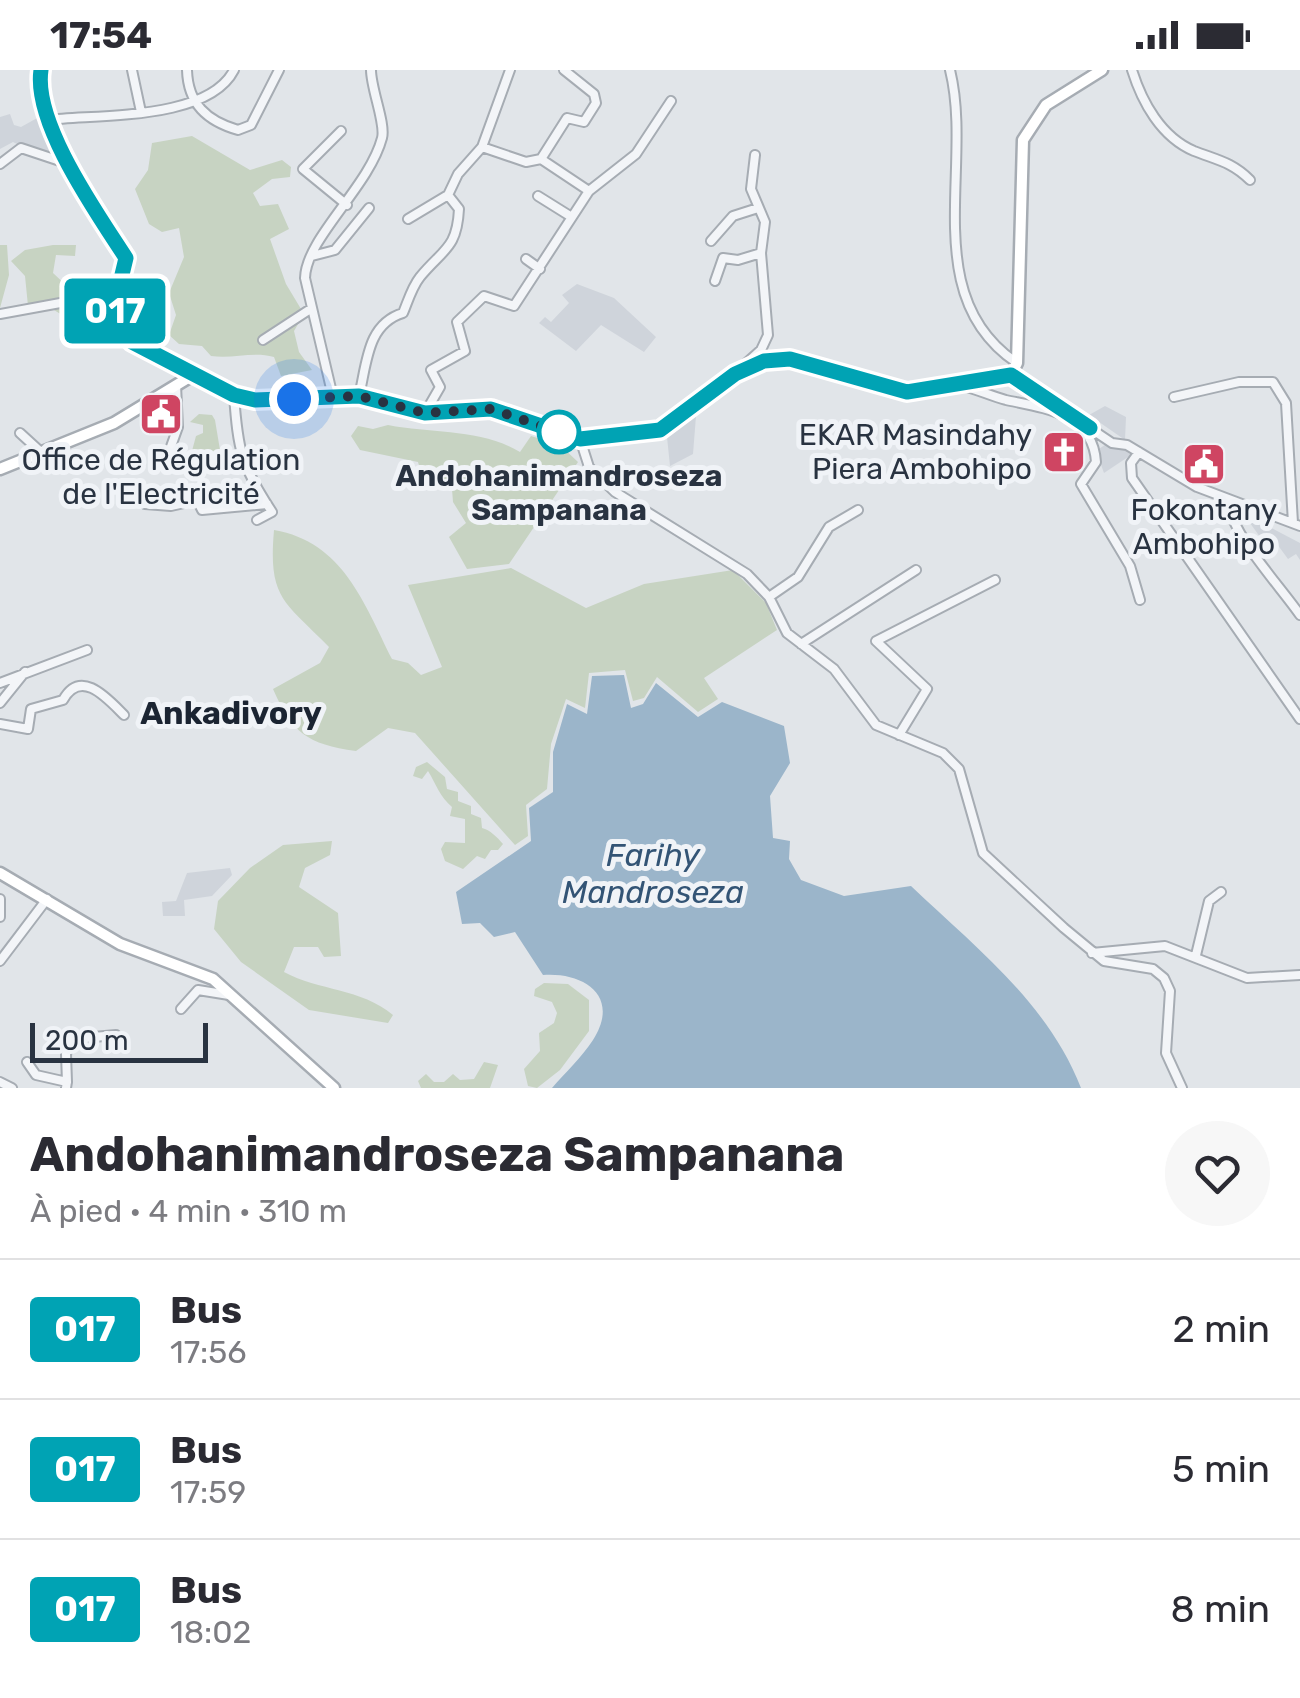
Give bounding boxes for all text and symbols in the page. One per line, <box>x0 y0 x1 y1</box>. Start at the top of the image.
text: 17:54 <box>50 12 152 58</box>
line badge: 017 <box>58 278 172 344</box>
text: 017 <box>84 290 146 332</box>
your location <box>269 374 319 424</box>
public building icon: Office de Régulation de l'Electricité <box>138 391 184 437</box>
marker: Andohanimandroseza Sampanana <box>538 411 580 453</box>
place label: EKAR Masindahy Piera Ambohipo <box>799 417 1032 487</box>
church icon: EKAR Masindahy Piera Ambohipo <box>1041 429 1087 475</box>
public building icon: Fokontany Ambohipo <box>1181 441 1227 487</box>
place label: Office de Régulation de l'Electricité <box>21 442 301 512</box>
place label: Andohanimandroseza Sampanana <box>396 458 722 528</box>
place label: Fokontany Ambohipo <box>1131 492 1277 562</box>
district label: Ankadivory <box>140 694 322 732</box>
water label: Farihy Mandroseza <box>562 836 744 911</box>
scale bar <box>30 1018 208 1063</box>
text: 200 m <box>45 1024 129 1057</box>
button: heart <box>1165 1121 1270 1226</box>
text: Andohanimandroseza Sampanana <box>30 1126 844 1183</box>
text: À pied · 4 min · 310 m <box>30 1192 347 1230</box>
text: Bus <box>170 1287 242 1333</box>
text: 2 min <box>1172 1306 1270 1352</box>
text: 017 <box>54 1308 116 1350</box>
text: 17:56 <box>170 1333 247 1371</box>
text: Bus <box>170 1427 242 1473</box>
text: 5 min <box>1172 1446 1270 1492</box>
text: 017 <box>54 1448 116 1490</box>
text: 17:59 <box>170 1473 246 1511</box>
text: Bus <box>170 1567 242 1613</box>
text: 8 min <box>1171 1586 1270 1632</box>
text: 017 <box>54 1588 116 1630</box>
text: 18:02 <box>170 1613 251 1651</box>

